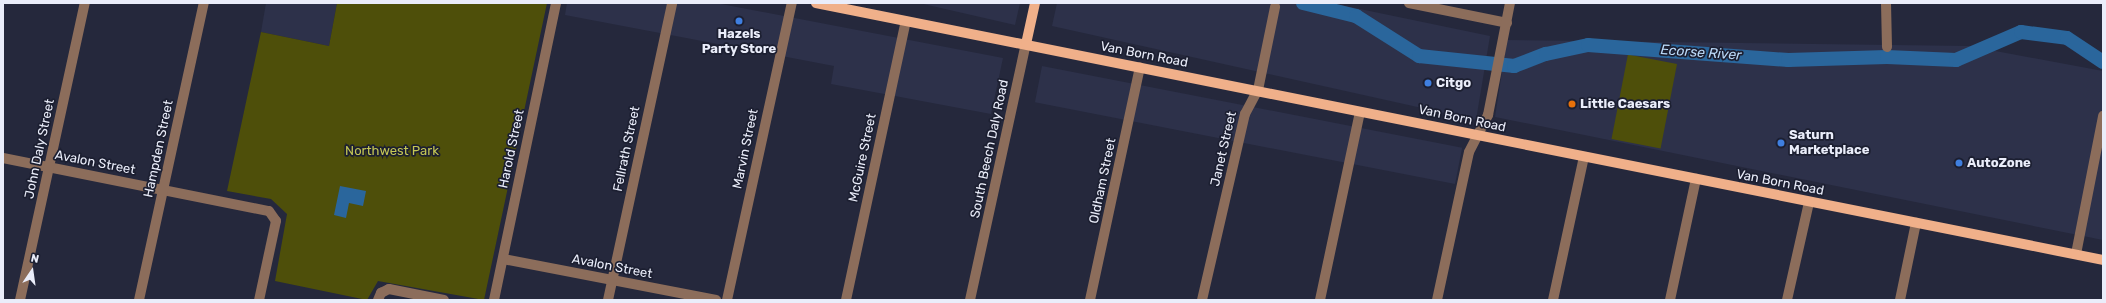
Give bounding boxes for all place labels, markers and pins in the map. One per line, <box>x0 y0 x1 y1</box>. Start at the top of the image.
marker: Hazels Party Store <box>734 16 744 26</box>
place label: Hazels Party Store <box>701 27 777 58</box>
place label: Citgo <box>1436 75 1471 91</box>
marker: Citgo <box>1423 78 1433 88</box>
place label: Little Caesars <box>1580 96 1670 112</box>
marker: Little Caesars <box>1567 99 1577 109</box>
place label: Saturn Marketplace <box>1789 128 1869 159</box>
marker: Saturn Marketplace <box>1776 138 1786 148</box>
place label: AutoZone <box>1967 155 2031 171</box>
marker: AutoZone <box>1954 158 1964 168</box>

